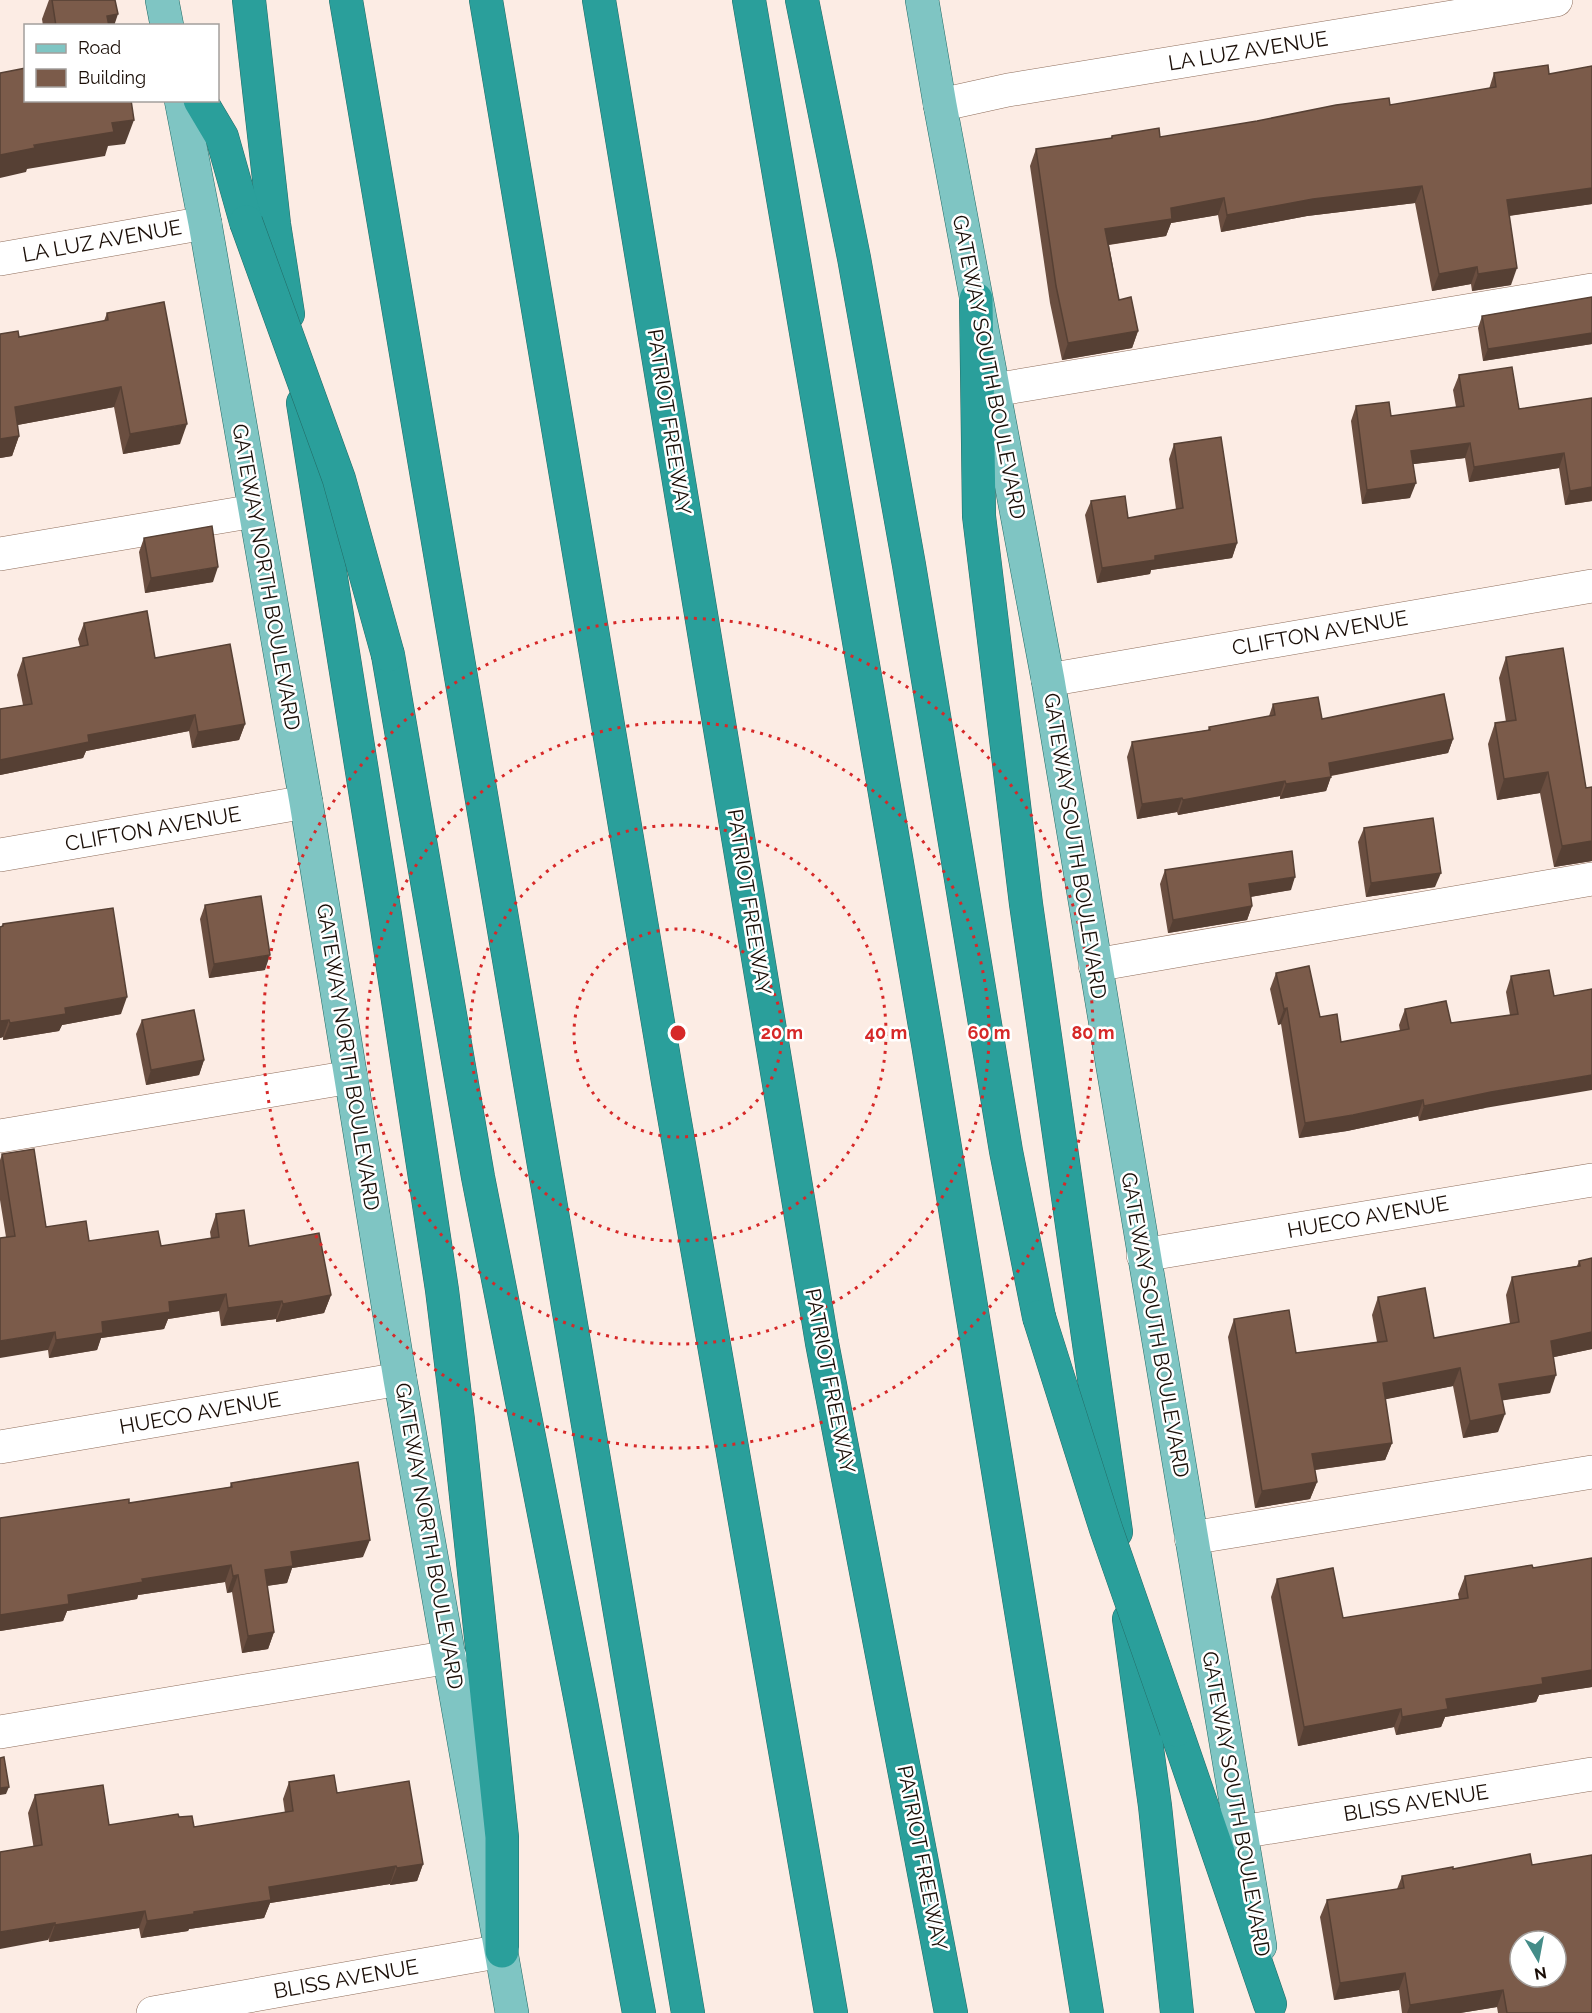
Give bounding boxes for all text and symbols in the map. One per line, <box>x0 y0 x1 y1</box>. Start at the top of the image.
legend <box>24 24 219 102</box>
street label: LA LUZ AVENUE <box>1166 26 1330 75</box>
text: Road <box>78 37 121 58</box>
text: Building <box>78 67 146 88</box>
street label: GATEWAY SOUTH BOULEVARD <box>948 213 1031 521</box>
street label: LA LUZ AVENUE <box>20 214 184 267</box>
street label: PATRIOT FREEWAY <box>642 327 697 517</box>
street label: GATEWAY NORTH BOULEVARD <box>227 422 306 732</box>
street label: CLIFTON AVENUE <box>1230 605 1410 660</box>
street label: GATEWAY SOUTH BOULEVARD <box>1039 691 1112 1001</box>
street label: CLIFTON AVENUE <box>63 801 243 856</box>
street label: PATRIOT FREEWAY <box>722 807 777 997</box>
street label: GATEWAY NORTH BOULEVARD <box>312 902 385 1212</box>
text: 20 m <box>761 1022 803 1043</box>
text: 40 m <box>865 1022 907 1043</box>
text: 60 m <box>967 1022 1011 1043</box>
text: 80 m <box>1071 1022 1115 1043</box>
centre of rings <box>668 1023 688 1043</box>
street label: GATEWAY SOUTH BOULEVARD <box>1116 1170 1195 1480</box>
street label: HUECO AVENUE <box>1285 1190 1451 1243</box>
street label: PATRIOT FREEWAY <box>800 1286 861 1476</box>
street label: GATEWAY NORTH BOULEVARD <box>390 1381 469 1691</box>
street label: HUECO AVENUE <box>117 1386 283 1439</box>
street label: GATEWAY SOUTH BOULEVARD <box>1197 1649 1276 1959</box>
street label: PATRIOT FREEWAY <box>892 1763 953 1953</box>
street label: BLISS AVENUE <box>1342 1779 1490 1826</box>
north arrow <box>1508 1929 1568 1989</box>
street label: BLISS AVENUE <box>272 1953 420 2004</box>
text: N <box>1533 1963 1548 1984</box>

